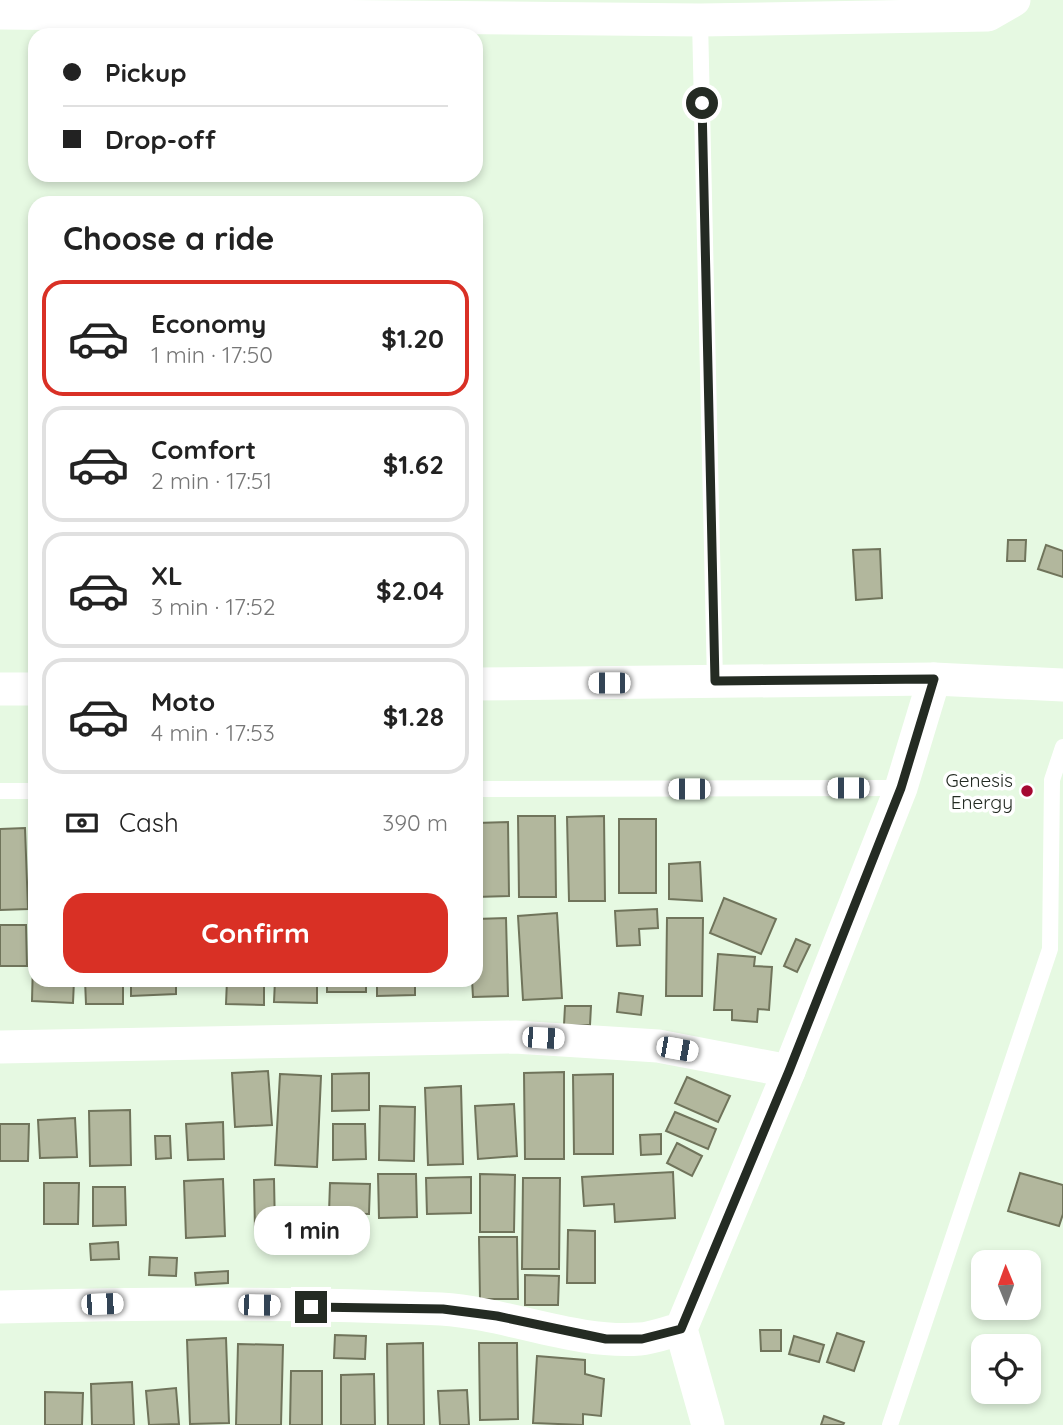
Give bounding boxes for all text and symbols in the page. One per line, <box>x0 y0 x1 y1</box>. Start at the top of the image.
text: Pickup <box>105 56 187 89</box>
route start <box>686 87 718 119</box>
text: Drop-off <box>105 123 216 156</box>
text: Choose a ride <box>63 218 275 258</box>
icon: car <box>67 307 130 370</box>
text: Economy <box>151 307 266 340</box>
text: $1.20 <box>381 322 444 355</box>
text: 1 min · 17:50 <box>151 340 273 369</box>
icon: car <box>67 433 130 496</box>
text: Comfort <box>151 433 256 466</box>
text: $1.62 <box>383 448 444 481</box>
text: 2 min · 17:51 <box>151 466 272 495</box>
icon: car <box>67 559 130 622</box>
text: XL <box>151 559 183 592</box>
text: $2.04 <box>376 574 444 607</box>
text: 3 min · 17:52 <box>151 592 275 621</box>
car <box>589 673 631 694</box>
icon: car <box>67 685 130 748</box>
text: Moto <box>151 685 215 718</box>
text: $1.28 <box>383 700 444 733</box>
text: 4 min · 17:53 <box>151 718 275 747</box>
place label: Genesis Energy <box>945 768 1013 814</box>
car <box>828 778 870 799</box>
car <box>669 779 711 800</box>
marker: Genesis Energy <box>1019 783 1035 799</box>
icon: cash <box>63 804 101 842</box>
text: Cash <box>119 806 179 839</box>
text: 390 m <box>382 808 448 837</box>
button: Confirm <box>63 893 448 973</box>
car <box>522 1026 565 1050</box>
car <box>655 1035 700 1063</box>
callout: 1 min <box>253 1206 369 1254</box>
text: 1 min <box>284 1216 340 1245</box>
north arrow <box>971 1250 1041 1320</box>
map controls <box>971 1250 1041 1404</box>
route end <box>295 1291 327 1323</box>
car <box>81 1293 124 1315</box>
car <box>238 1294 281 1316</box>
button: locate <box>971 1334 1041 1404</box>

